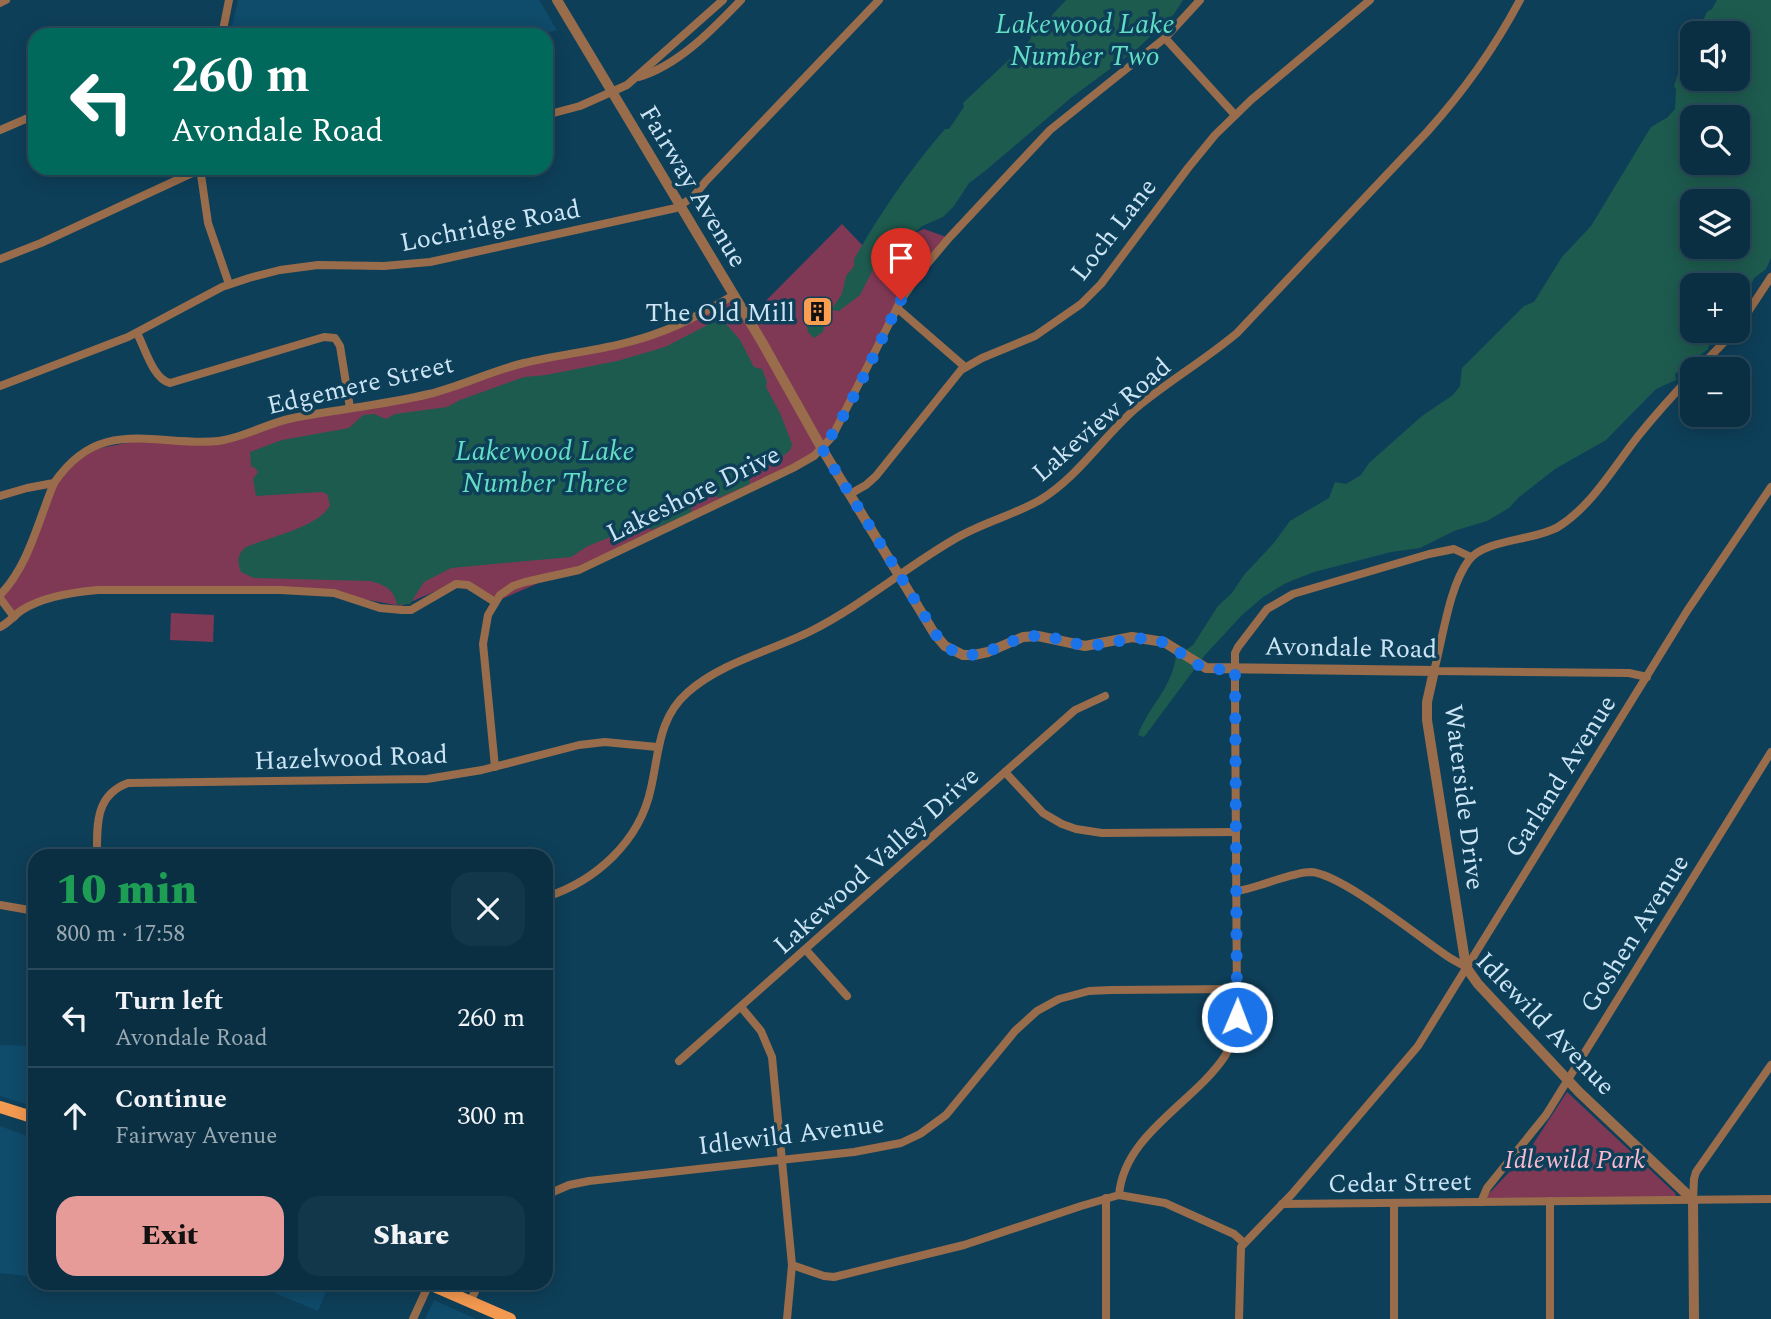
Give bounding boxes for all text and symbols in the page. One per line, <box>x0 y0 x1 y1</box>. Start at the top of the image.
water label: Lakewood Lake Number Two <box>995 3 1175 78</box>
map controls <box>1680 21 1750 427</box>
button: sound <box>1680 21 1750 91</box>
text: 260 m <box>171 39 310 114</box>
icon: left <box>56 56 147 147</box>
street label: Fairway Avenue <box>629 98 758 276</box>
button: search <box>1680 105 1750 175</box>
text: Avondale Road <box>171 107 383 156</box>
street label: Loch Lane <box>1061 169 1167 290</box>
street label: Lochridge Road <box>397 189 584 263</box>
button: layers <box>1680 189 1750 259</box>
pin <box>871 228 931 300</box>
icon: arrive <box>882 239 920 277</box>
button: + <box>1680 273 1750 343</box>
place label: The Old Mill <box>645 293 795 333</box>
building icon: The Old Mill <box>801 295 835 329</box>
street label: Edgemere Street <box>263 344 458 426</box>
street label: Lakeview Road <box>1023 348 1180 492</box>
button: − <box>1680 357 1750 427</box>
water label: Lakewood Lake Number Three <box>455 430 635 505</box>
street label: Lakeshore Drive <box>600 434 787 553</box>
street label: Avondale Road <box>1264 626 1438 670</box>
street label: Garland Avenue <box>1495 687 1627 866</box>
street label: Waterside Drive <box>1433 702 1495 892</box>
street label: Hazelwood Road <box>254 735 448 781</box>
street label: Lakewood Valley Drive <box>765 757 989 964</box>
street label: Goshen Avenue <box>1570 846 1700 1021</box>
text: 10 min <box>56 859 197 922</box>
button: close <box>451 872 525 946</box>
text: 800 m · 17:58 <box>56 917 185 952</box>
street label: Idlewild Avenue <box>1466 942 1625 1105</box>
position arrow <box>1200 980 1274 1054</box>
text: Turn left <box>115 981 223 1021</box>
text: 260 m <box>457 998 525 1038</box>
icon: left <box>56 999 94 1037</box>
text: Avondale Road <box>115 1021 268 1056</box>
text: Continue <box>115 1079 227 1119</box>
text: 300 m <box>457 1096 525 1136</box>
icon: ahead <box>56 1097 94 1135</box>
street label: Idlewild Avenue <box>696 1104 886 1166</box>
text: Fairway Avenue <box>115 1119 277 1154</box>
park label: Idlewild Park <box>1504 1140 1646 1180</box>
street label: Cedar Street <box>1328 1162 1472 1204</box>
button: Exit <box>56 1196 284 1276</box>
button: Share <box>298 1196 525 1276</box>

